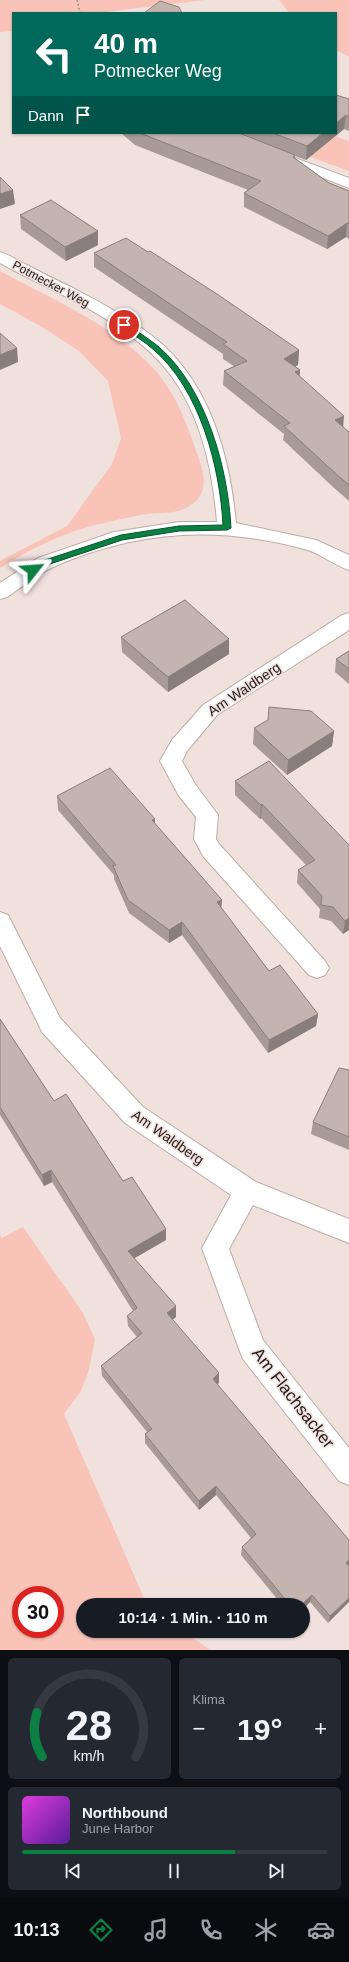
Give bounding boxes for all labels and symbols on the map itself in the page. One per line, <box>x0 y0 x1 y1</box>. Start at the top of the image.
street label: Potmecker Weg <box>10 258 92 310</box>
pin <box>107 308 141 342</box>
position arrow <box>12 549 54 591</box>
street label: Am Waldberg <box>205 659 283 719</box>
street label: Am Waldberg <box>129 1106 207 1168</box>
street label: Am Flachsacker <box>248 1344 338 1452</box>
speed limit sign: 30 <box>12 1586 64 1638</box>

